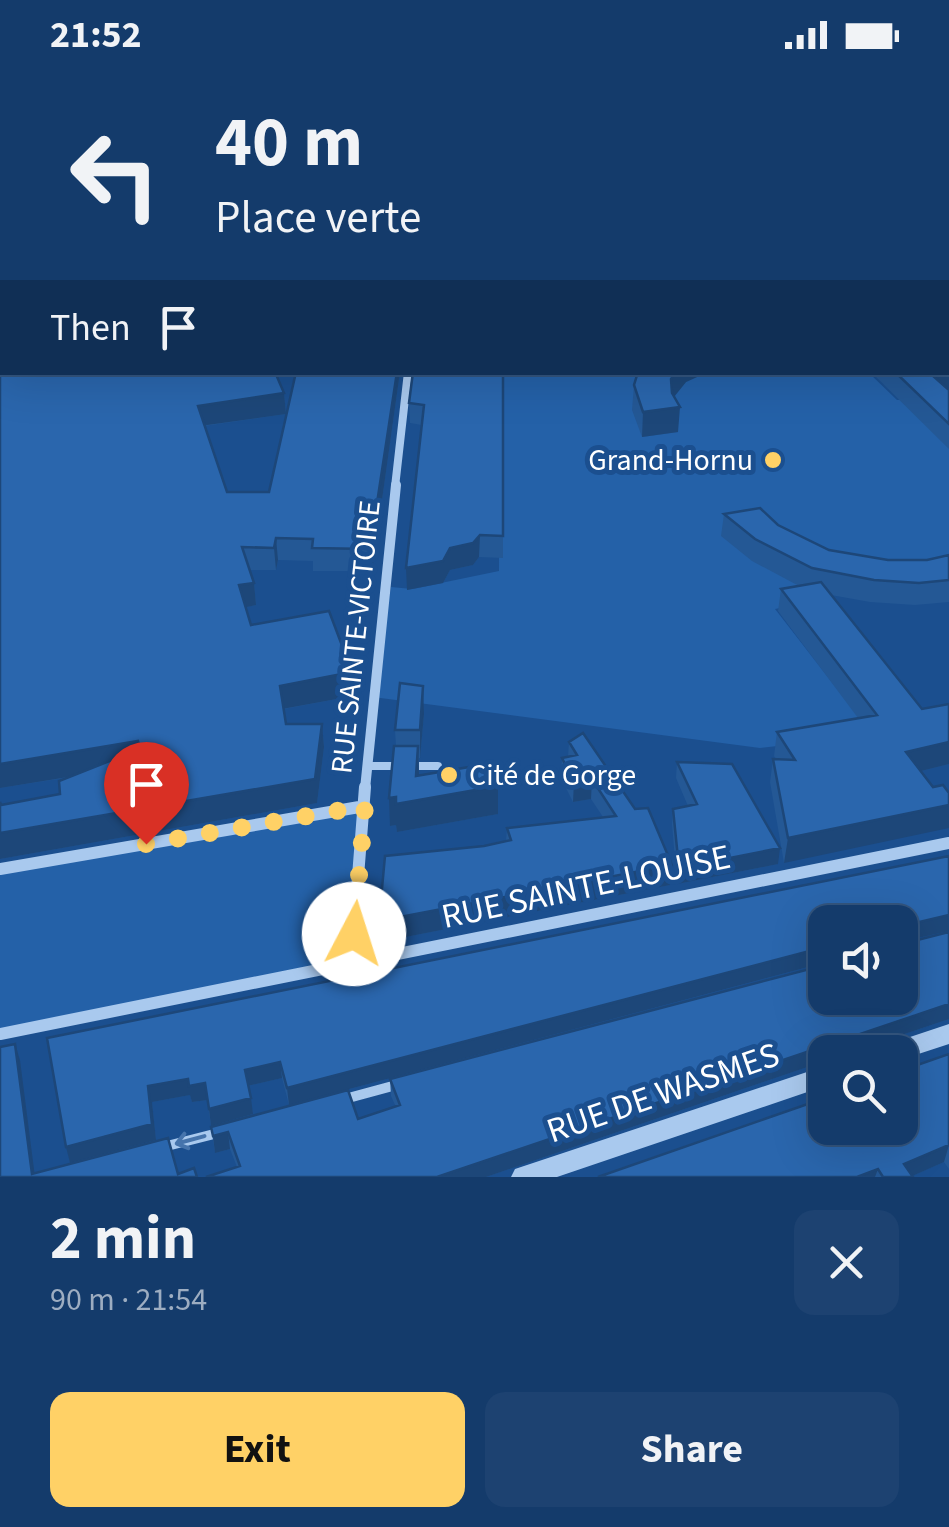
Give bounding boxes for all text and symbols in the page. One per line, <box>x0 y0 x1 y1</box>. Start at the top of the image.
text: 21:52 <box>50 8 142 62</box>
text: 40 m <box>215 93 363 193</box>
icon: left <box>50 110 180 240</box>
text: Place verte <box>215 186 421 250</box>
icon: arrive <box>151 300 206 355</box>
text: Then <box>50 301 131 355</box>
place label: Grand-Hornu <box>588 439 753 482</box>
marker: Grand-Hornu <box>762 449 784 471</box>
street label: RUE SAINTE-VICTOIRE <box>320 498 392 776</box>
pin <box>104 742 189 845</box>
place label: Cité de Gorge <box>469 754 636 797</box>
icon: arrive <box>119 757 174 812</box>
marker: Cité de Gorge <box>438 764 460 786</box>
street label: RUE SAINTE-LOUISE <box>437 832 735 942</box>
position arrow <box>302 882 406 986</box>
map controls <box>808 905 918 1145</box>
button: sound <box>808 905 918 1015</box>
street label: RUE DE WASMES <box>540 1030 786 1156</box>
button: search <box>808 1035 918 1145</box>
one-way arrow <box>175 1132 206 1151</box>
text: 2 min <box>50 1197 196 1282</box>
button: close <box>794 1210 899 1315</box>
text: 90 m · 21:54 <box>50 1277 207 1323</box>
button: Exit <box>50 1392 465 1507</box>
button: Share <box>485 1392 899 1507</box>

